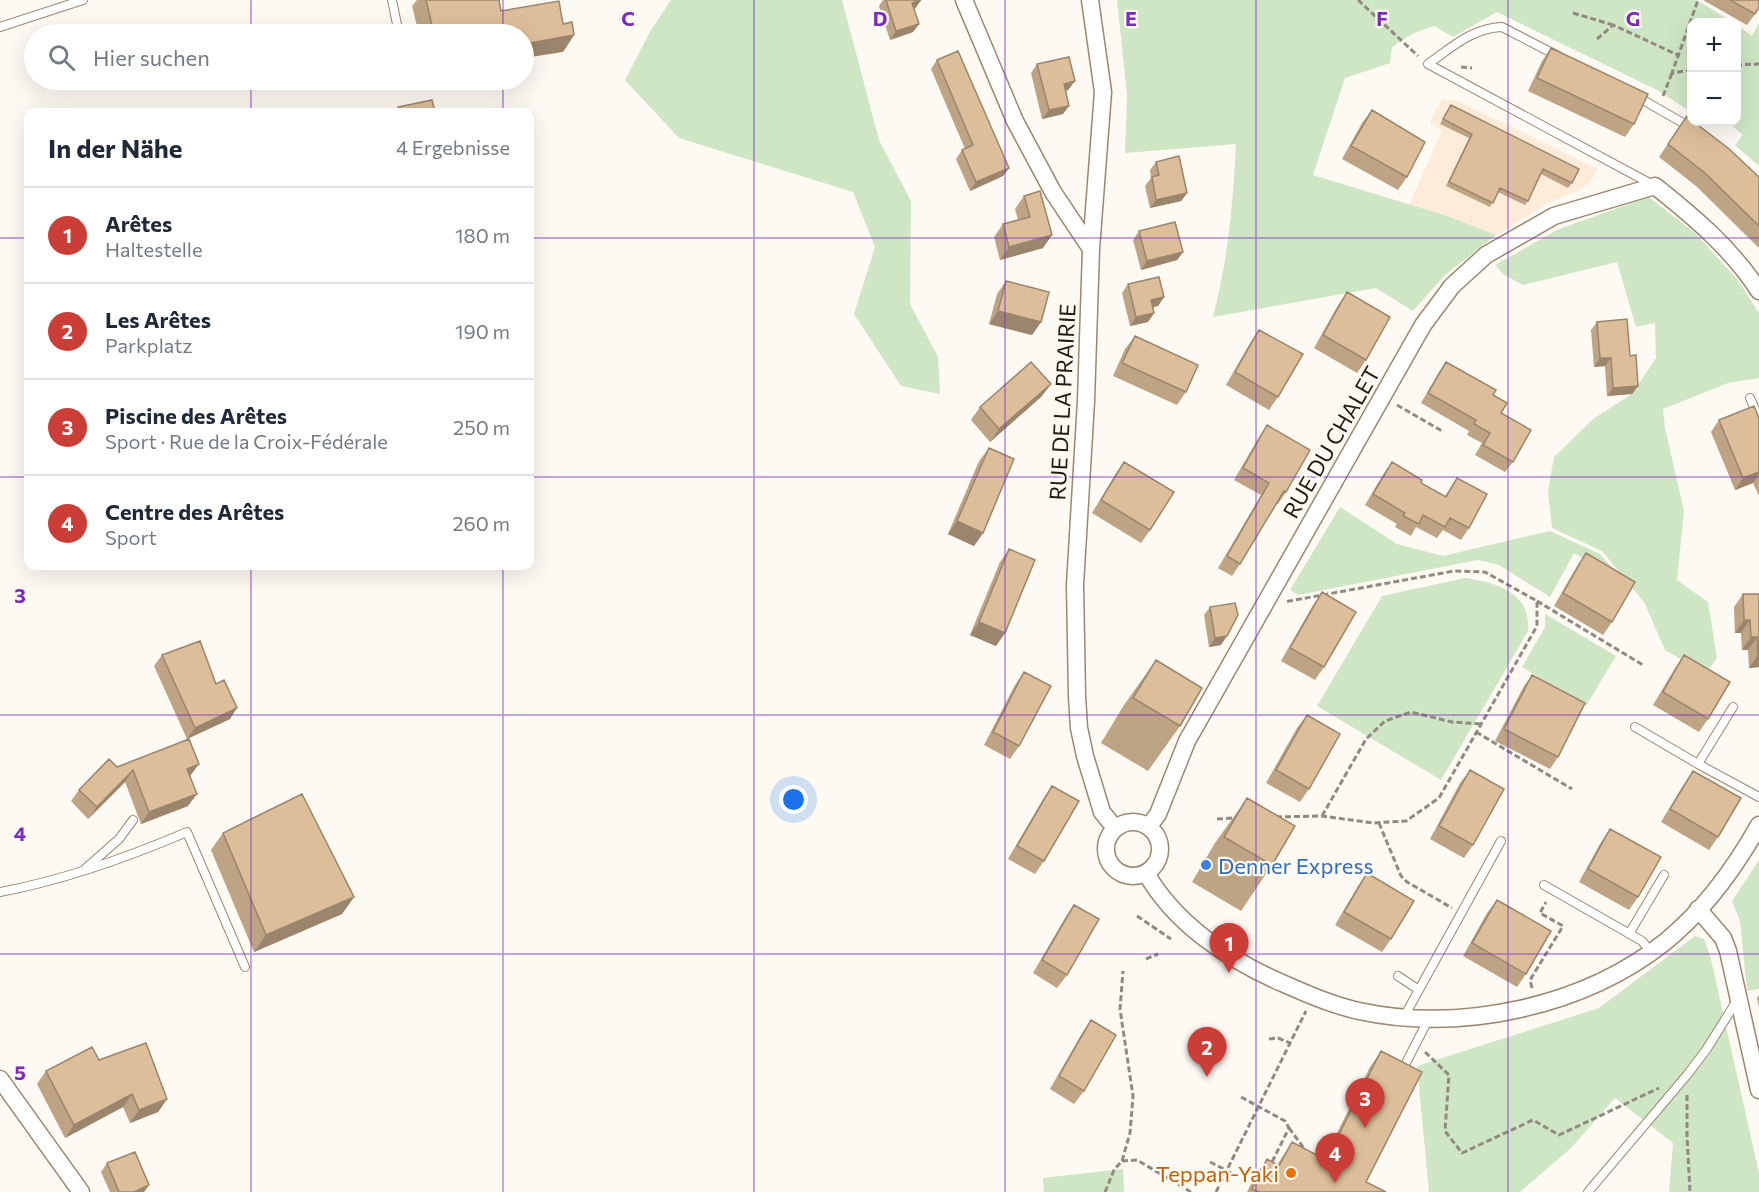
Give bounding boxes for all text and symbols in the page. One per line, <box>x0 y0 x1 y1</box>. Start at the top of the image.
text: C <box>621 6 635 30</box>
text: D <box>873 6 887 30</box>
text: E <box>1125 6 1137 30</box>
text: F <box>1376 6 1388 30</box>
text: G <box>1626 6 1640 30</box>
map controls <box>1687 18 1741 126</box>
button: + <box>1687 18 1741 72</box>
search box <box>24 24 534 90</box>
icon: search <box>45 41 78 74</box>
text: Hier suchen <box>93 44 210 71</box>
button: − <box>1687 72 1741 126</box>
text: In der Nähe <box>48 132 183 163</box>
text: 4 Ergebnisse <box>396 135 510 159</box>
text: Arêtes <box>105 210 172 237</box>
text: 1 <box>63 223 72 247</box>
text: 180 m <box>455 223 510 247</box>
text: Haltestelle <box>105 237 203 261</box>
street label: RUE DE LA PRAIRIE <box>1043 303 1081 501</box>
text: Les Arêtes <box>105 306 211 333</box>
text: 2 <box>62 319 73 343</box>
text: 190 m <box>455 319 510 343</box>
text: Parkplatz <box>105 333 192 357</box>
street label: RUE DU CHALET <box>1277 361 1385 523</box>
text: Piscine des Arêtes <box>105 402 287 429</box>
text: 3 <box>62 415 73 439</box>
text: 250 m <box>453 415 510 439</box>
text: Sport · Rue de la Croix-Fédérale <box>105 429 388 453</box>
text: Centre des Arêtes <box>105 498 284 525</box>
text: 4 <box>61 511 74 535</box>
text: 260 m <box>452 511 510 535</box>
text: Sport <box>105 525 157 549</box>
text: 3 <box>14 583 26 607</box>
your location <box>779 785 808 814</box>
text: 4 <box>14 821 26 845</box>
place label: Denner Express <box>1218 852 1373 879</box>
marker: Denner Express <box>1199 858 1213 872</box>
pin: 1 <box>1210 924 1248 973</box>
pin: 2 <box>1188 1028 1226 1077</box>
text: 5 <box>14 1060 26 1084</box>
pin: 3 <box>1346 1078 1384 1128</box>
pin: 4 <box>1316 1134 1354 1183</box>
place label: Teppan-Yaki <box>1156 1160 1279 1187</box>
marker: Teppan-Yaki <box>1284 1166 1298 1180</box>

